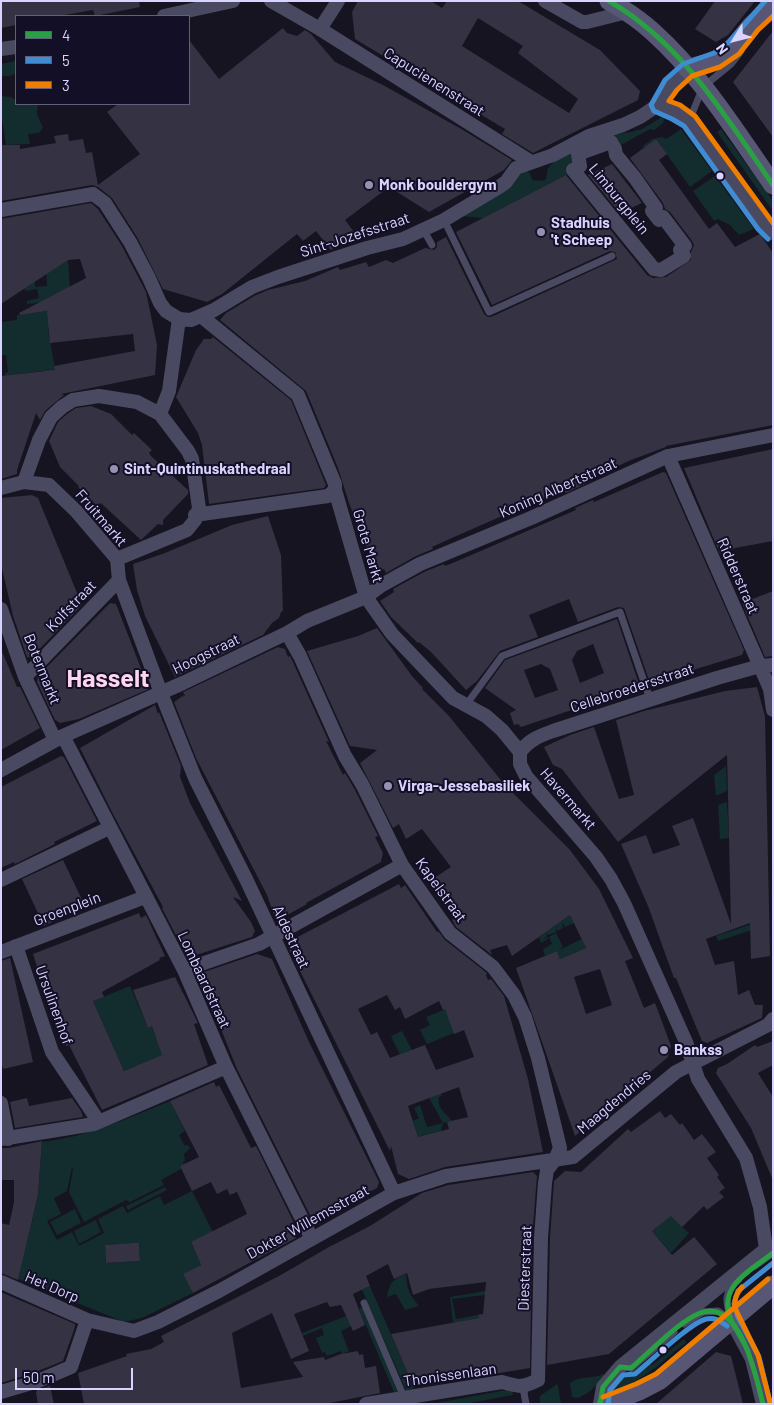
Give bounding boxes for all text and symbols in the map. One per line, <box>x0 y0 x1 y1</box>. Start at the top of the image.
legend <box>15 15 190 105</box>
north arrow <box>709 15 759 65</box>
text: 4 <box>62 26 70 44</box>
text: N <box>712 40 731 58</box>
street label: Capucienenstraat <box>380 44 488 120</box>
text: 5 <box>62 51 70 69</box>
text: 3 <box>62 76 70 94</box>
street label: Limburgplein <box>585 160 653 238</box>
unlabelled marker <box>715 171 725 181</box>
place label: Monk bouldergym <box>379 176 496 194</box>
marker: Monk bouldergym <box>363 179 375 191</box>
street label: Sint-Jozefsstraat <box>298 209 412 261</box>
place label: Stadhuis 't Scheep <box>551 214 612 249</box>
marker: Stadhuis 't Scheep <box>535 226 547 238</box>
street label: Koning Albertstraat <box>496 454 620 522</box>
place label: Sint-Quintinuskathedraal <box>124 460 290 478</box>
marker: Sint-Quintinuskathedraal <box>108 463 120 475</box>
street label: Fruitmarkt <box>71 486 131 550</box>
street label: Grote Markt <box>349 507 387 585</box>
street label: Ridderstraat <box>713 535 763 617</box>
street label: Kolfstraat <box>42 577 100 635</box>
street label: Hoogstraat <box>169 630 243 678</box>
street label: Botermarkt <box>20 631 64 707</box>
street label: Cellebroedersstraat <box>568 659 696 717</box>
district label: Hasselt <box>66 664 150 694</box>
street label: Havermarkt <box>536 764 600 834</box>
place label: Virga-Jessebasiliek <box>398 777 530 795</box>
marker: Virga-Jessebasiliek <box>382 780 394 792</box>
street label: Kapelstraat <box>412 854 470 926</box>
street label: Groenplein <box>31 888 103 930</box>
street label: Aldestraat <box>269 903 313 971</box>
street label: Lombaardstraat <box>174 929 234 1031</box>
street label: Ursulinenhof <box>31 963 77 1047</box>
place label: Bankss <box>674 1041 722 1059</box>
marker: Bankss <box>658 1044 670 1056</box>
street label: Maagdendries <box>573 1066 655 1138</box>
street label: Dokter Willemsstraat <box>244 1181 372 1263</box>
street label: Diesterstraat <box>515 1225 535 1311</box>
street label: Het Dorp <box>22 1268 82 1306</box>
unlabelled marker <box>658 1345 668 1355</box>
scale bar <box>18 1358 135 1390</box>
street label: Thonissenlaan <box>402 1360 498 1390</box>
text: 50 m <box>23 1368 55 1386</box>

